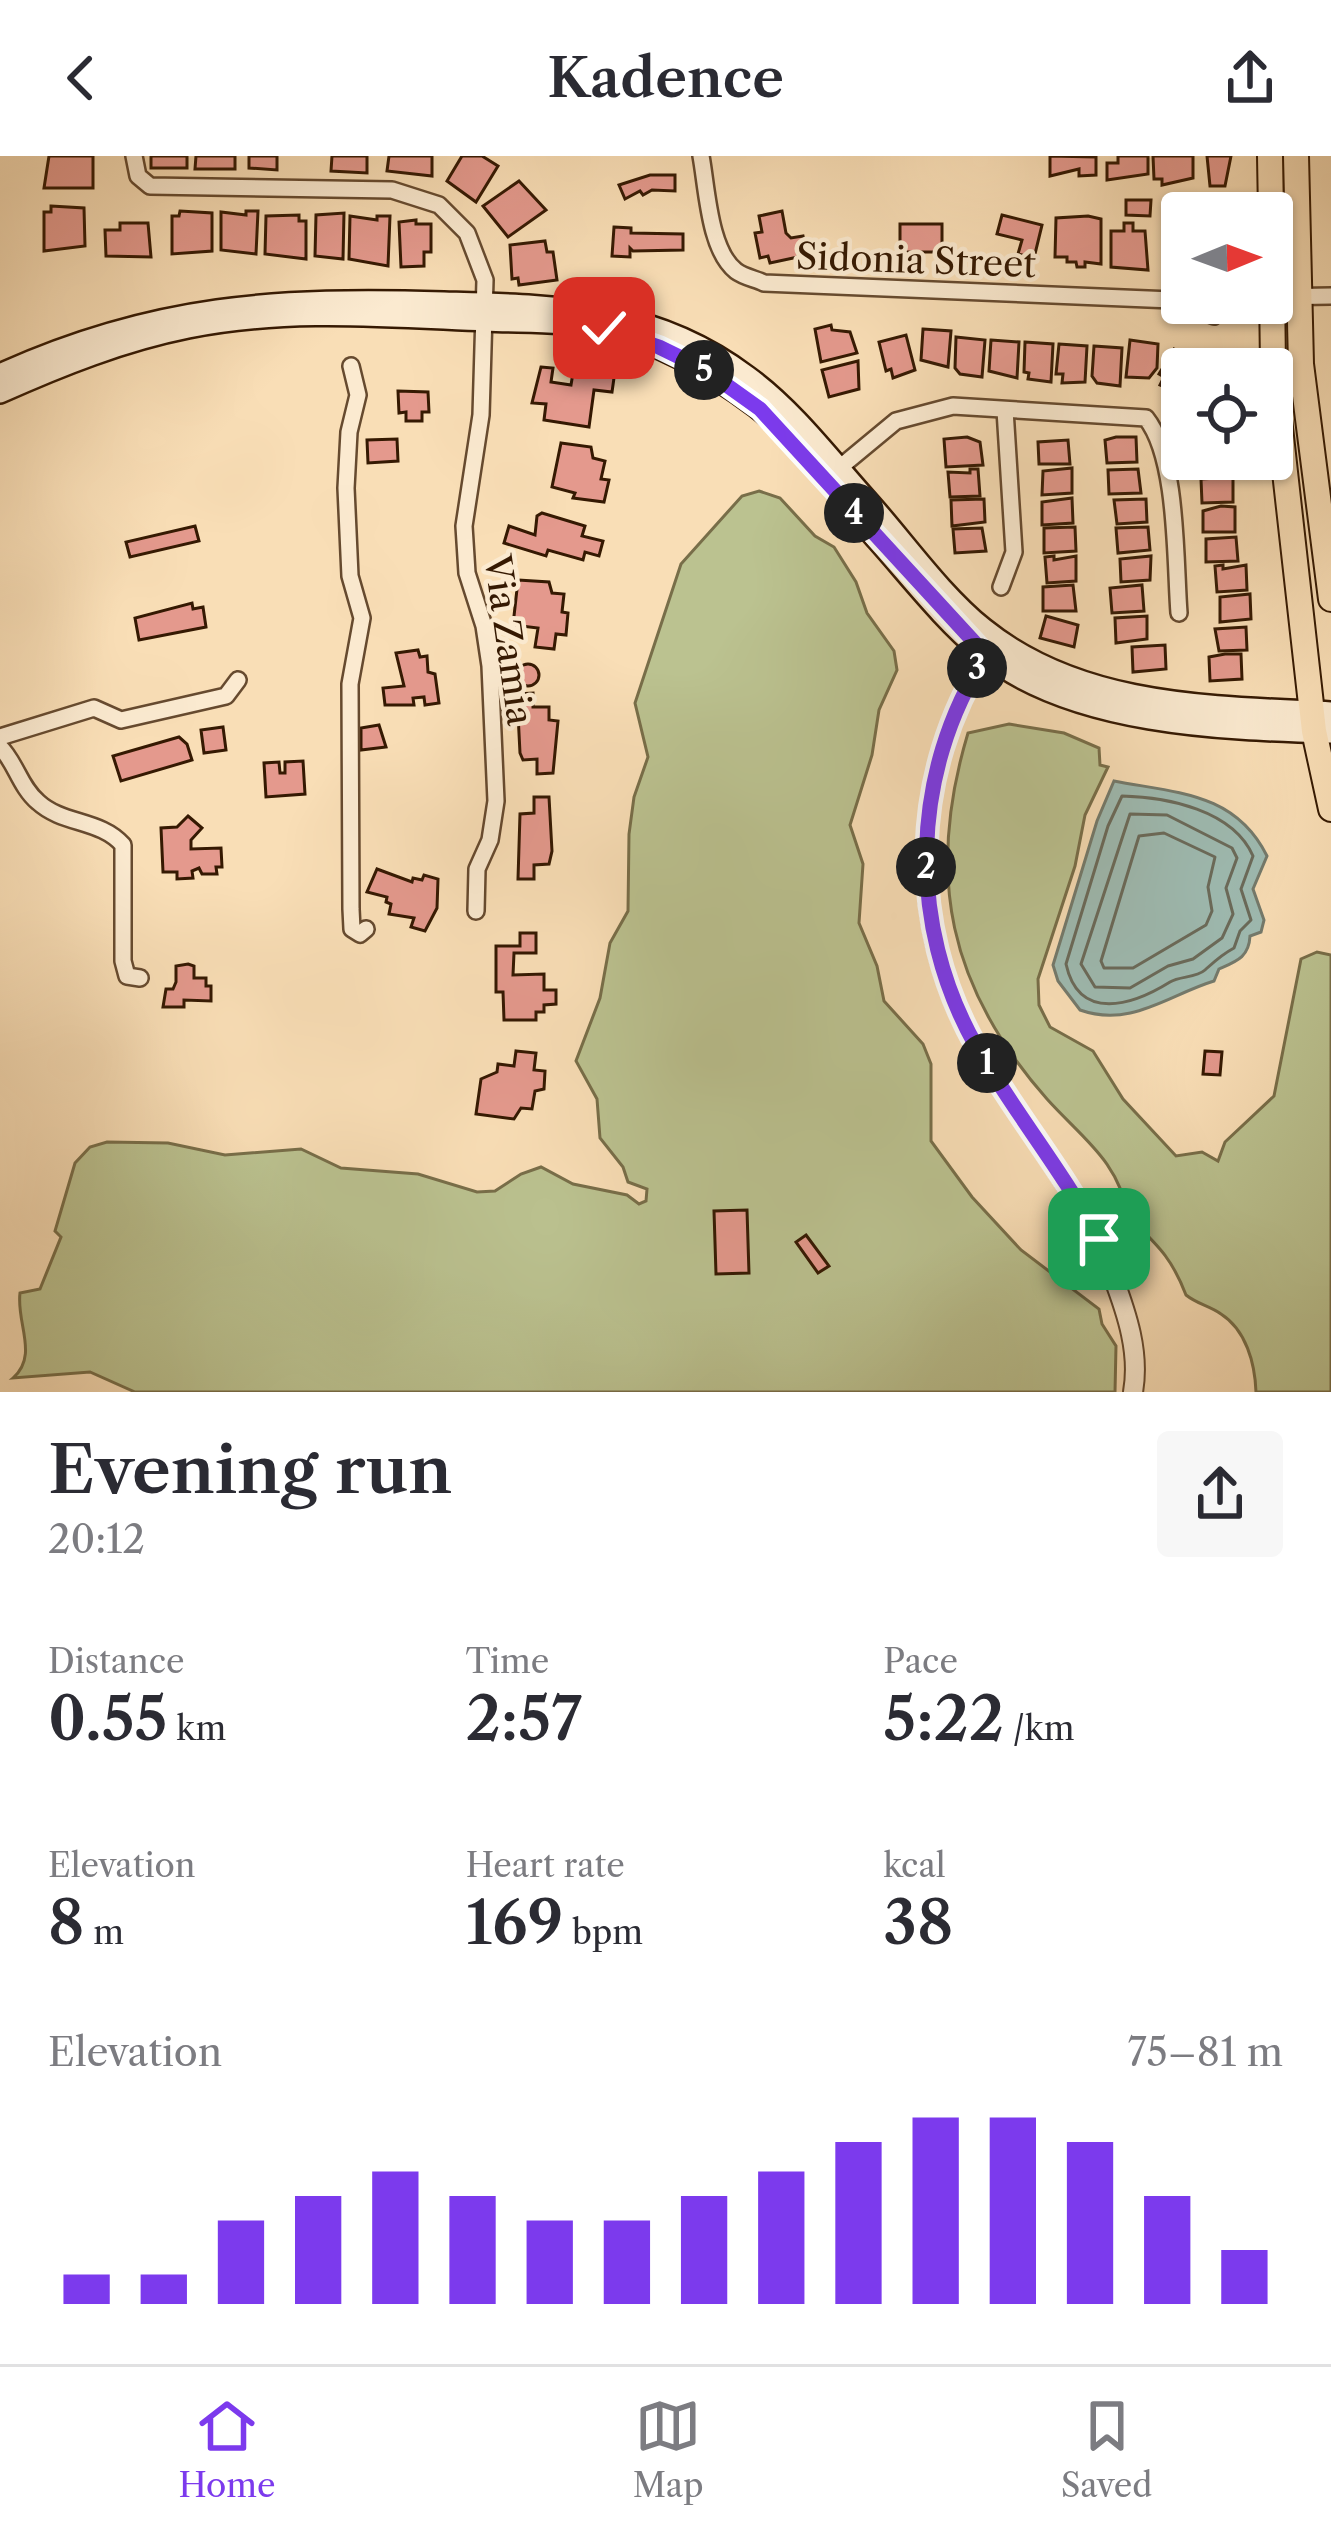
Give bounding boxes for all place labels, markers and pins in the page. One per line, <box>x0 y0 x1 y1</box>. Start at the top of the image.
pin <box>553 277 655 379</box>
pin: 5 <box>674 340 734 400</box>
pin: 4 <box>824 483 884 543</box>
pin: 3 <box>947 638 1007 698</box>
pin: 2 <box>896 837 956 897</box>
pin: 1 <box>957 1033 1017 1093</box>
pin <box>1048 1188 1150 1290</box>

